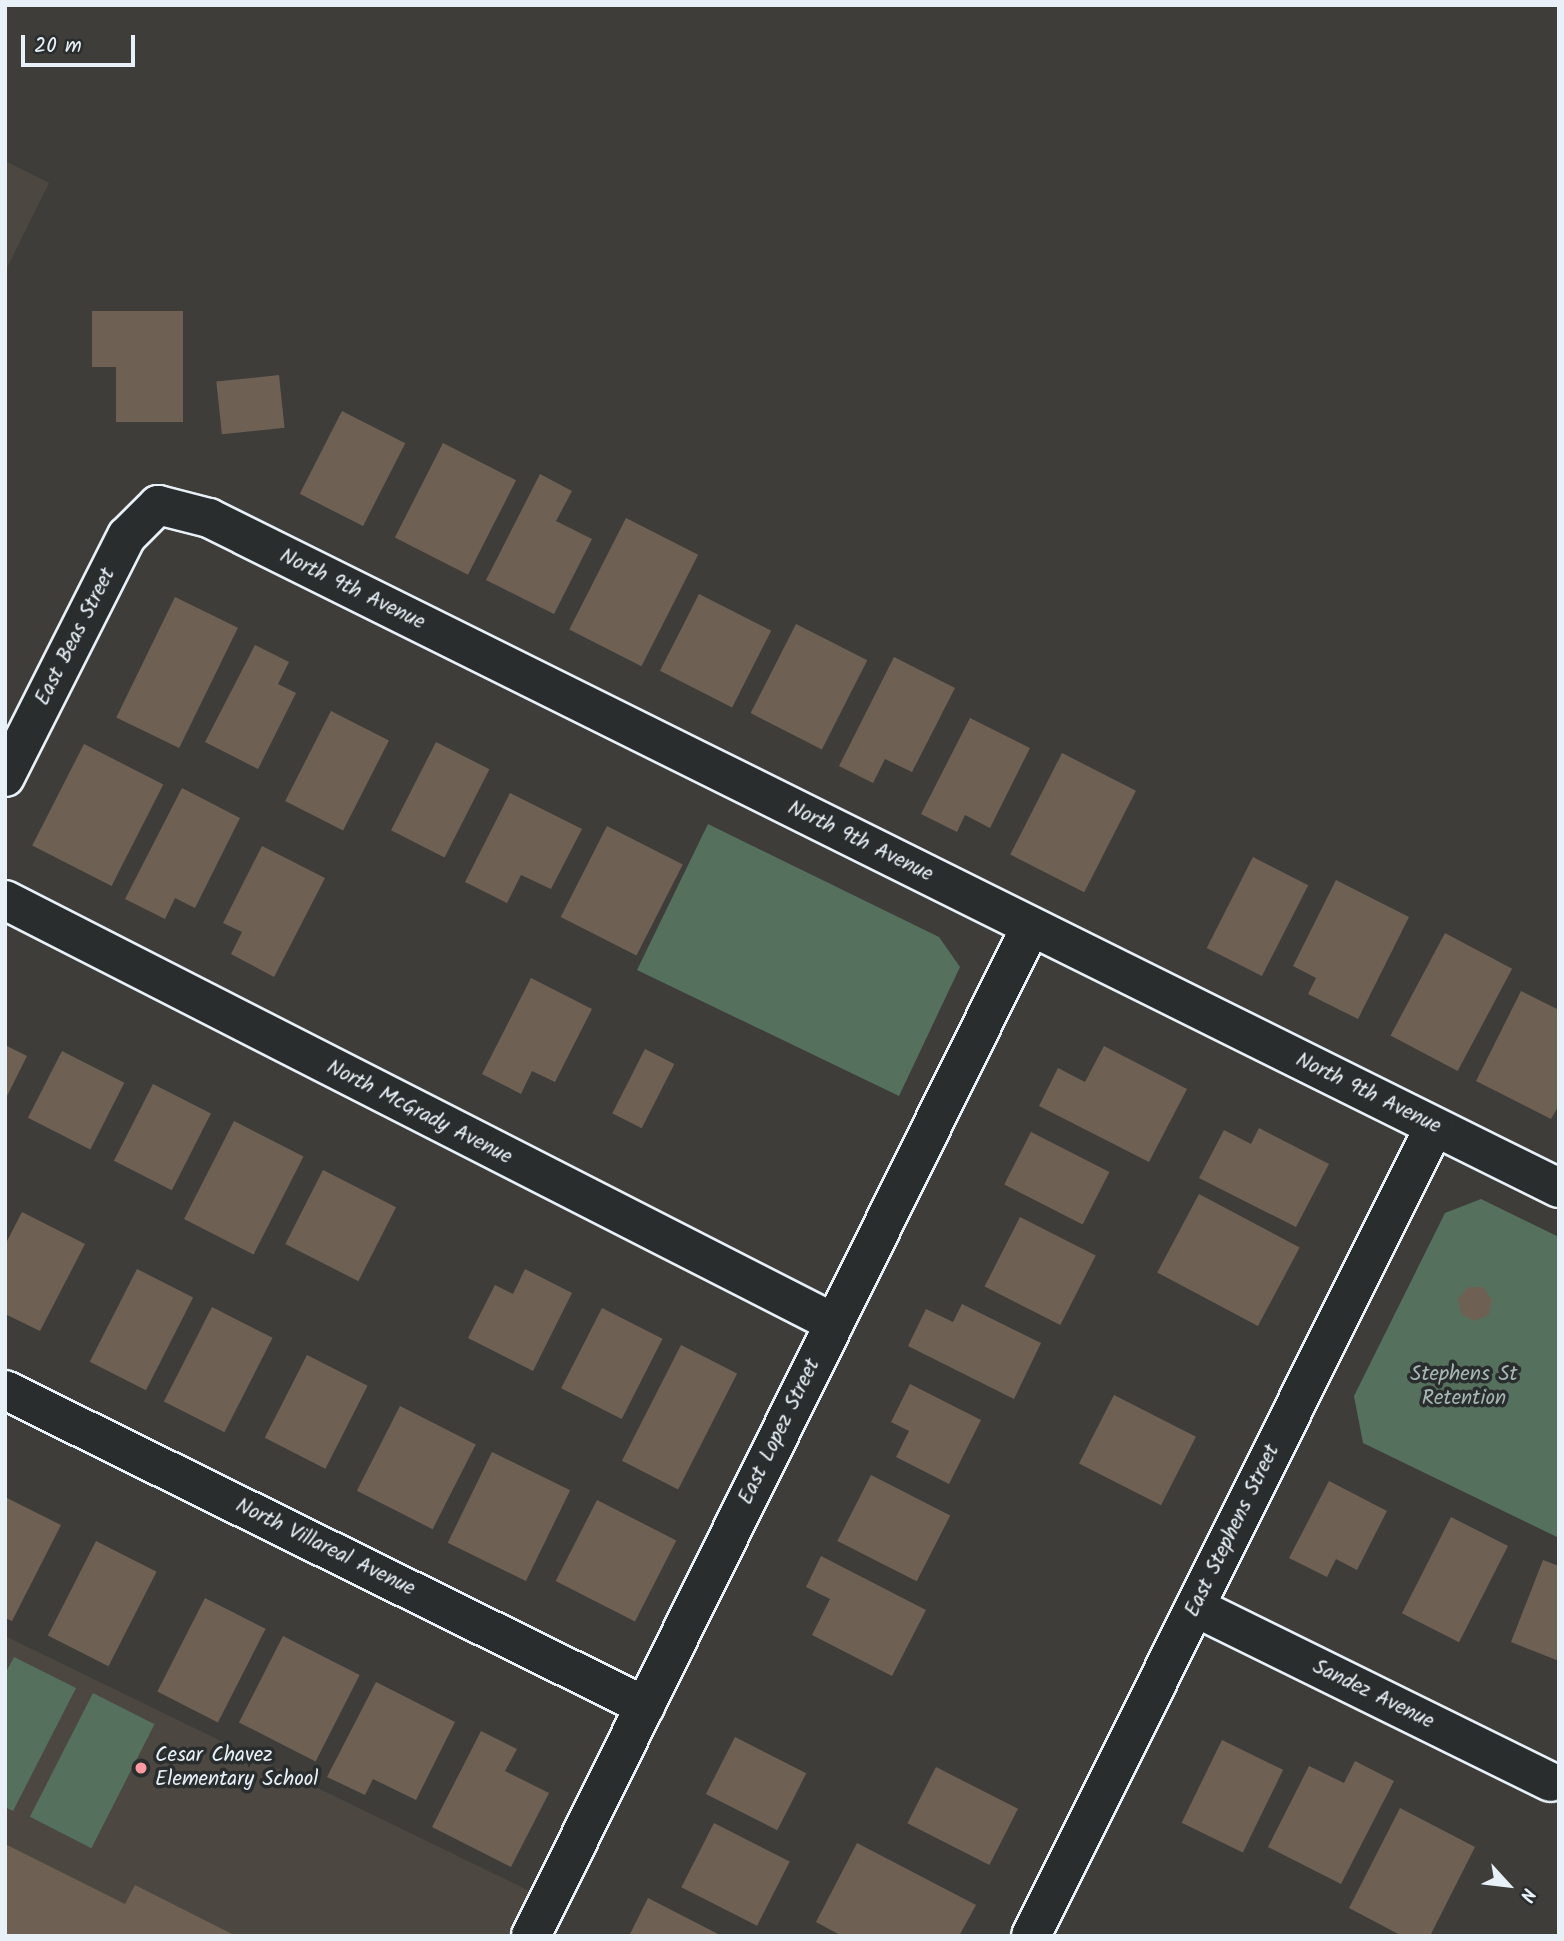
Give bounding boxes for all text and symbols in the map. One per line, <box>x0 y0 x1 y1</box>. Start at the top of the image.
scale bar <box>24 21 138 65</box>
text: 20 m <box>34 30 82 63</box>
street label: North 9th Avenue <box>275 544 429 636</box>
street label: East Beas Street <box>31 564 121 710</box>
street label: North 9th Avenue <box>783 796 937 888</box>
street label: North 9th Avenue <box>1291 1048 1445 1140</box>
street label: North McGrady Avenue <box>322 1055 516 1171</box>
street label: East Lopez Street <box>734 1355 826 1509</box>
park label: Stephens St Retention <box>1410 1362 1518 1412</box>
street label: East Stephens Street <box>1180 1441 1286 1621</box>
street label: North Villareal Avenue <box>231 1494 419 1602</box>
street label: Sandez Avenue <box>1308 1655 1438 1735</box>
place label: Cesar Chavez Elementary School <box>155 1743 318 1793</box>
marker: Cesar Chavez Elementary School <box>133 1760 149 1776</box>
north arrow <box>1473 1850 1543 1920</box>
text: N <box>1511 1882 1543 1907</box>

